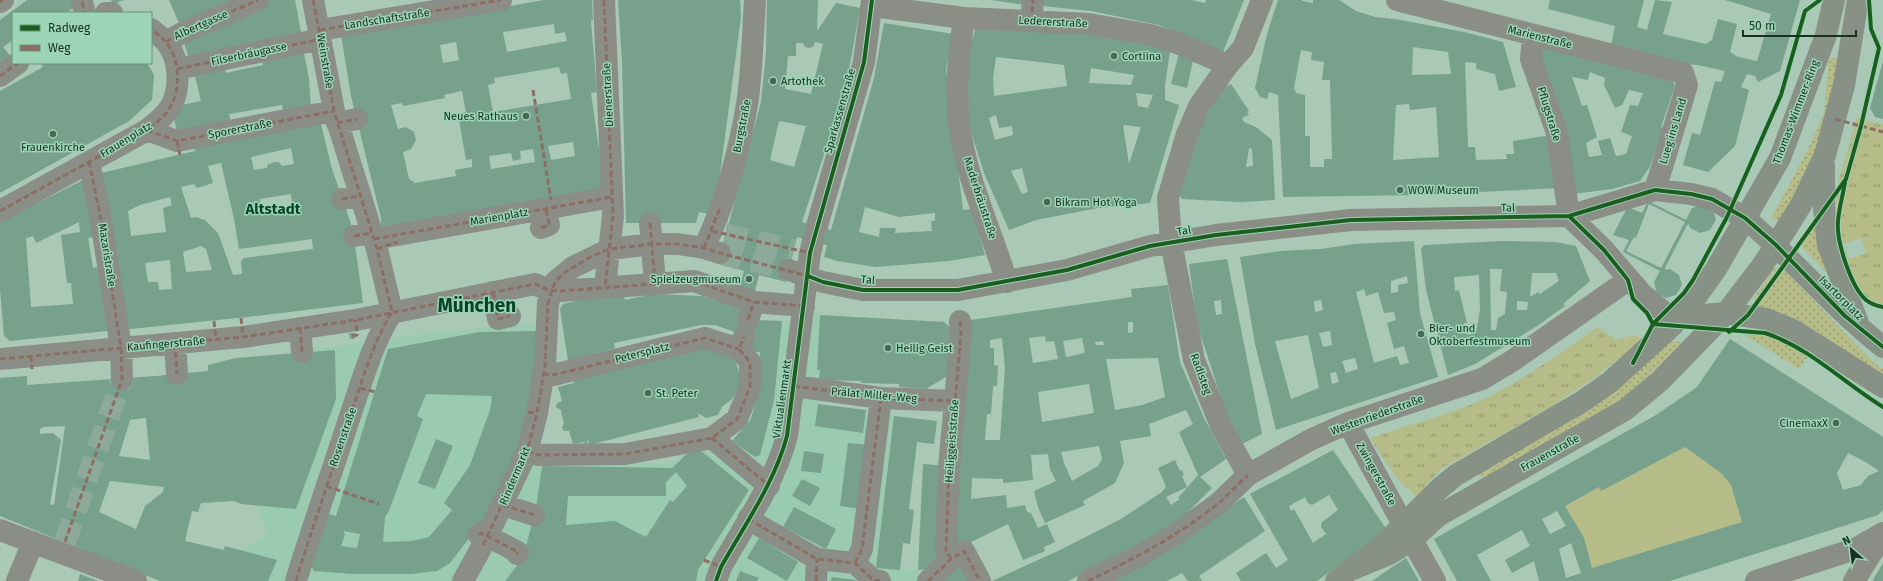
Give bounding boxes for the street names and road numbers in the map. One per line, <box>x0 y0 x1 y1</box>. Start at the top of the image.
street label: Landschaftstraße <box>343 6 431 32</box>
street label: Albertgasse <box>172 7 230 43</box>
street label: Ledererstraße <box>1018 14 1088 30</box>
street label: Marienstraße <box>1506 23 1574 51</box>
street label: Weinstraße <box>314 32 336 90</box>
street label: Filserbräugasse <box>210 40 288 68</box>
street label: Thomas-Wimmer-Ring <box>1770 58 1822 166</box>
street label: Dienerstraße <box>600 63 616 127</box>
street label: Sparkassenstraße <box>822 67 858 155</box>
street label: Pflugstraße <box>1535 85 1563 143</box>
street label: Lueg ins Land <box>1657 96 1689 166</box>
street label: Burgstraße <box>730 98 754 154</box>
street label: Sporerstraße <box>207 116 273 142</box>
street label: Frauenplatz <box>98 119 154 161</box>
street label: Maderbräustraße <box>961 155 999 241</box>
street label: Tal <box>1501 201 1515 215</box>
street label: Marienplatz <box>469 205 529 229</box>
street label: Mazaristraße <box>96 222 118 288</box>
street label: Tal <box>1176 223 1192 239</box>
street label: Tal <box>860 273 876 287</box>
street label: Isartorplatz <box>1816 273 1866 323</box>
street label: Kaufingerstraße <box>126 334 206 354</box>
street label: Petersplatz <box>613 340 671 366</box>
street label: Radlsteg <box>1188 352 1215 397</box>
street label: Viktualienmarkt <box>770 359 794 439</box>
street label: Prälat-Miller-Weg <box>831 385 918 405</box>
street label: Westenriederstraße <box>1329 392 1425 438</box>
street label: Heiliggeiststraße <box>943 399 961 483</box>
street label: Rosenstraße <box>327 406 359 468</box>
street label: Frauenstraße <box>1518 432 1582 474</box>
street label: Zwingerstraße <box>1353 440 1399 508</box>
street label: Rindermarkt <box>497 445 533 507</box>

